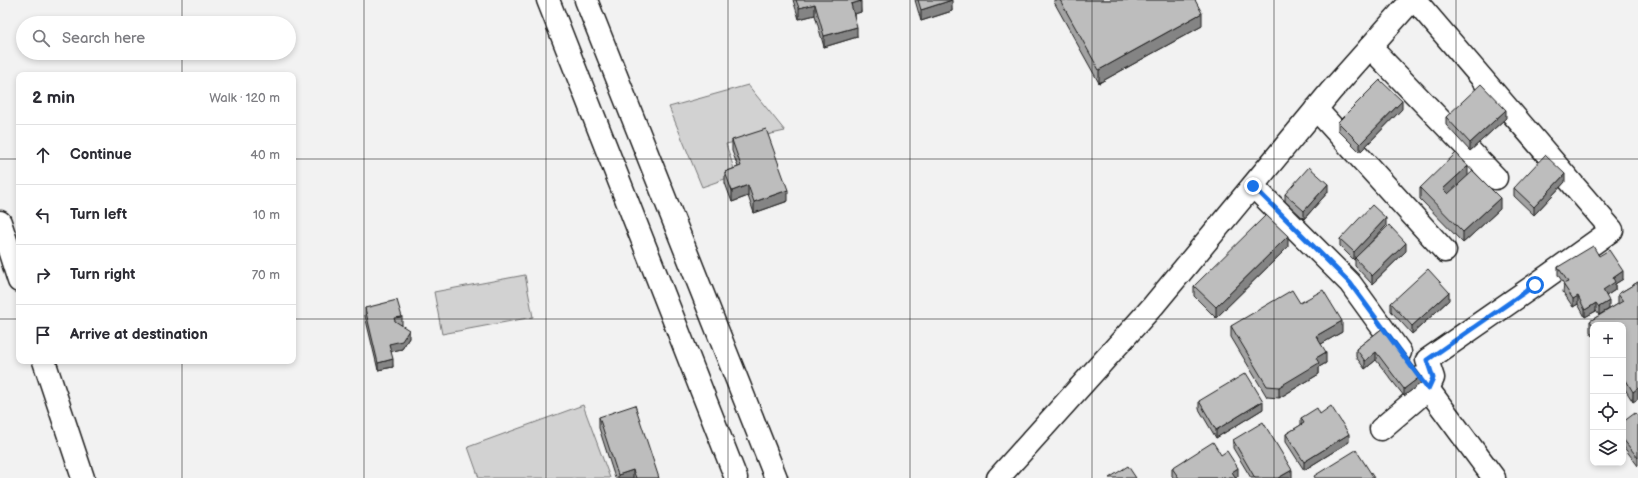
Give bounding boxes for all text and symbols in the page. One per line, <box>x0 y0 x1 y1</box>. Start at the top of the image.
search box <box>16 16 296 60</box>
icon: search <box>30 27 52 49</box>
text: Search here <box>62 29 145 48</box>
text: 2 min <box>32 88 75 108</box>
text: Walk · 120 m <box>209 90 280 106</box>
icon: ahead <box>32 144 54 166</box>
text: Continue <box>70 145 132 164</box>
text: 40 m <box>250 147 280 163</box>
route end <box>1244 177 1262 195</box>
icon: left <box>32 204 54 226</box>
text: Turn left <box>70 205 127 224</box>
text: 10 m <box>253 207 280 223</box>
icon: right <box>32 264 54 286</box>
text: Turn right <box>70 265 135 284</box>
text: 70 m <box>252 267 280 283</box>
route start <box>1526 276 1544 294</box>
map controls <box>1590 322 1626 466</box>
button: + <box>1590 322 1626 358</box>
icon: arrive <box>32 324 54 346</box>
text: Arrive at destination <box>70 325 208 344</box>
button: − <box>1590 358 1626 394</box>
button: locate <box>1590 394 1626 430</box>
button: layers <box>1590 430 1626 466</box>

